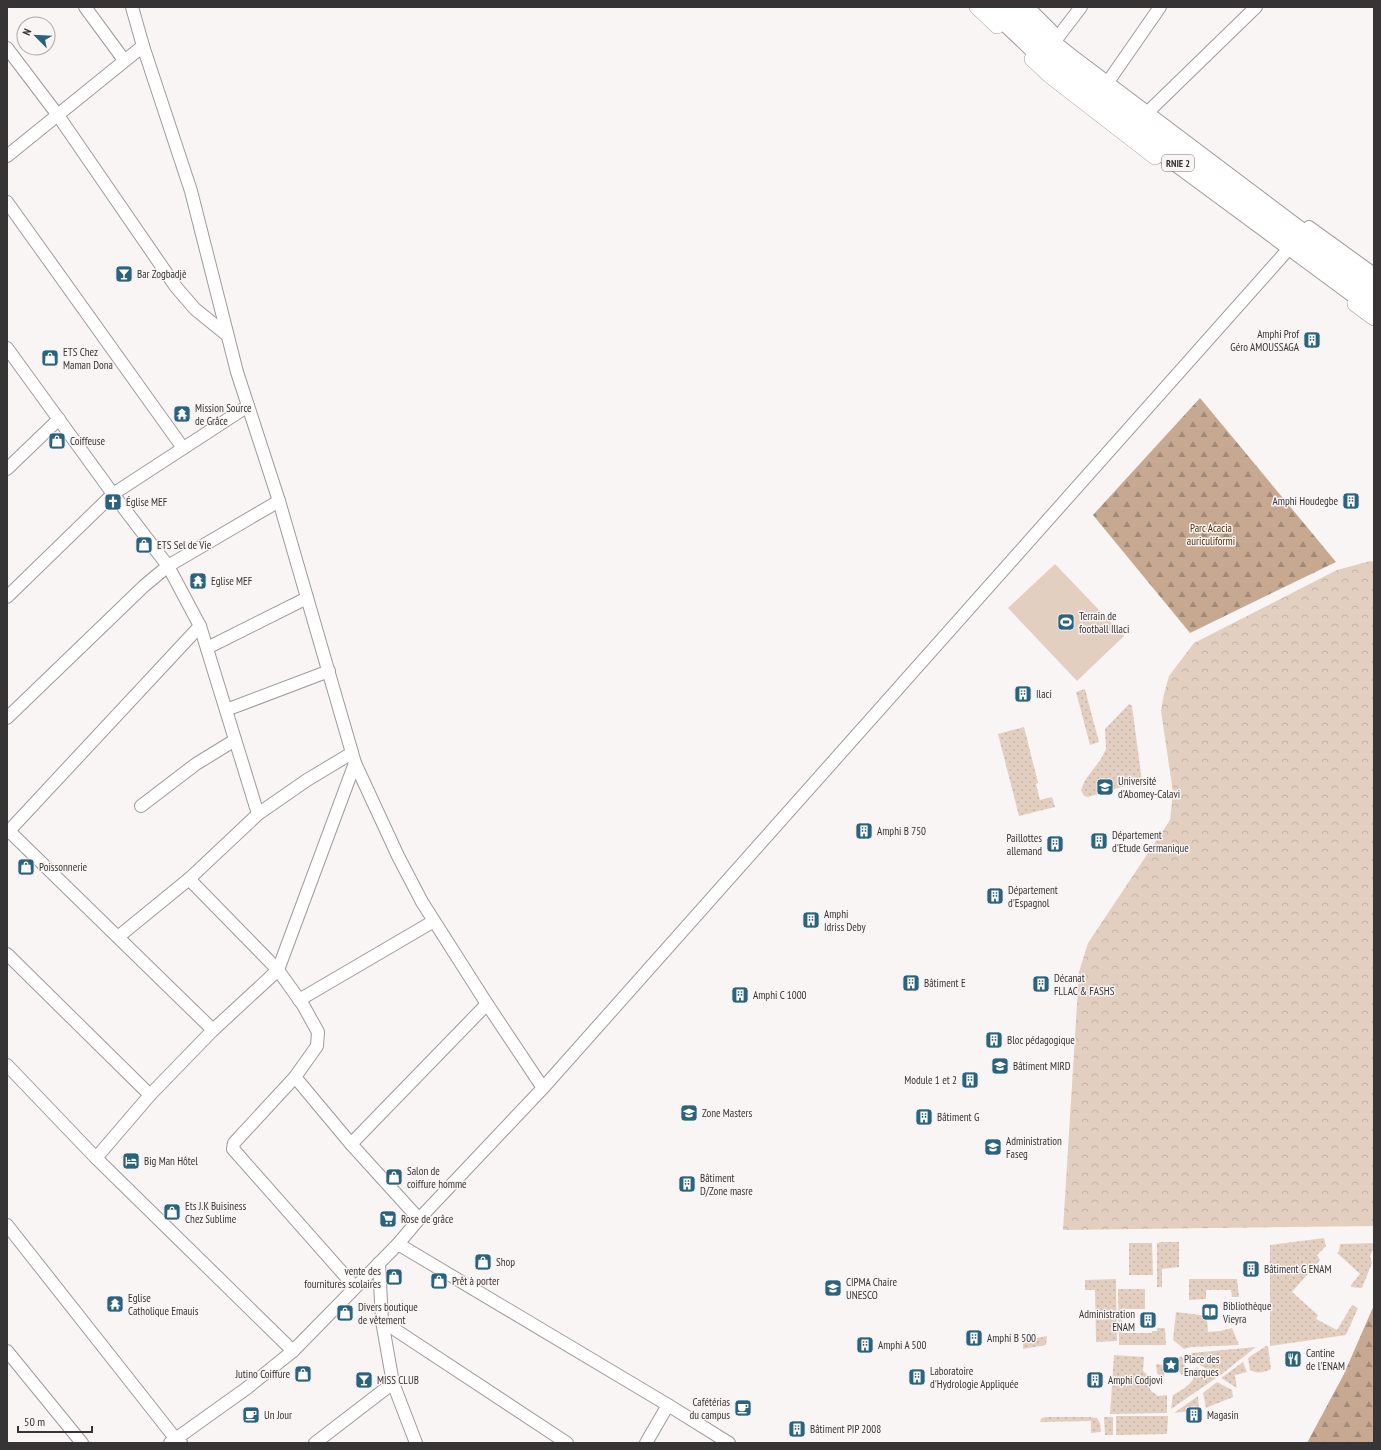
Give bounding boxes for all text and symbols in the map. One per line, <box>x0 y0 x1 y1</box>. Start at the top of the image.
north arrow <box>16 16 56 56</box>
text: N <box>19 26 34 37</box>
road number: RNIE 2 <box>1162 155 1194 171</box>
bar icon: Bar Zogbadjè <box>114 264 134 284</box>
place label: Bar Zogbadjè <box>137 267 187 281</box>
place label: Amphi Prof Géro AMOUSSAGA <box>1230 327 1300 354</box>
building icon: Amphi Prof Géro AMOUSSAGA <box>1302 330 1322 350</box>
place label: ETS Chez Maman Dona <box>63 345 113 372</box>
shop icon: ETS Chez Maman Dona <box>40 348 60 368</box>
place label: Mission Source de Grâce <box>195 401 252 428</box>
temple icon: Mission Source de Grâce <box>172 404 192 424</box>
shop icon: Coiffeuse <box>47 431 67 451</box>
place label: Coiffeuse <box>70 434 105 448</box>
building icon: Amphi Houdegbe <box>1341 491 1361 511</box>
church icon: Église MEF <box>103 492 123 512</box>
place label: Amphi Houdegbe <box>1273 494 1338 508</box>
place label: Église MEF <box>126 495 168 509</box>
park label: Parc Acacia auriculiformi <box>1187 521 1235 548</box>
shop icon: ETS Sel de Vie <box>134 535 154 555</box>
place label: ETS Sel de Vie <box>157 538 212 552</box>
temple icon: Eglise MEF <box>188 571 208 591</box>
place label: Eglise MEF <box>211 574 253 588</box>
place label: Terrain de football Illaci <box>1079 609 1129 636</box>
sports icon: Terrain de football Illaci <box>1056 612 1076 632</box>
building icon: Ilaci <box>1013 684 1033 704</box>
place label: Ilaci <box>1036 687 1052 701</box>
place label: Université d'Abomey-Calavi <box>1118 774 1180 801</box>
school or university icon: Université d'Abomey-Calavi <box>1095 777 1115 797</box>
building icon: Amphi B 750 <box>854 821 874 841</box>
place label: Amphi B 750 <box>877 824 926 838</box>
place label: Département d'Etude Germanique <box>1112 828 1189 855</box>
place label: Paillottes allemand <box>1006 831 1042 858</box>
building icon: Département d'Etude Germanique <box>1089 831 1109 851</box>
building icon: Paillottes allemand <box>1045 834 1065 854</box>
shop icon: Poissonnerie <box>16 857 36 877</box>
place label: Poissonnerie <box>39 860 88 874</box>
place label: Département d'Espagnol <box>1008 883 1058 910</box>
building icon: Département d'Espagnol <box>985 886 1005 906</box>
place label: Amphi Idriss Deby <box>824 907 866 934</box>
building icon: Amphi Idriss Deby <box>801 910 821 930</box>
place label: Décanat FLLAC & FASHS <box>1054 971 1115 998</box>
building icon: Bâtiment E <box>901 973 921 993</box>
building icon: Décanat FLLAC & FASHS <box>1031 974 1051 994</box>
place label: Bâtiment E <box>924 976 966 990</box>
building icon: Amphi C 1000 <box>730 985 750 1005</box>
place label: Amphi C 1000 <box>753 988 807 1002</box>
building icon: Bloc pédagogique <box>984 1030 1004 1050</box>
place label: Bloc pédagogique <box>1007 1033 1075 1047</box>
school or university icon: Bâtiment MIRD <box>990 1056 1010 1076</box>
place label: Bâtiment MIRD <box>1013 1059 1071 1073</box>
building icon: Module 1 et 2 <box>960 1070 980 1090</box>
place label: Module 1 et 2 <box>904 1073 957 1087</box>
school or university icon: Zone Masters <box>679 1103 699 1123</box>
place label: Zone Masters <box>702 1106 752 1120</box>
building icon: Bâtiment G <box>914 1107 934 1127</box>
place label: Bâtiment G <box>937 1110 979 1124</box>
place label: Administration Faseg <box>1006 1134 1062 1161</box>
school or university icon: Administration Faseg <box>983 1137 1003 1157</box>
hotel icon: Big Man Hôtel <box>121 1151 141 1171</box>
place label: Big Man Hôtel <box>144 1154 198 1168</box>
place label: Salon de coiffure homme <box>407 1164 467 1191</box>
shop icon: Salon de coiffure homme <box>384 1167 404 1187</box>
place label: Bâtiment D/Zone masre <box>700 1171 753 1198</box>
building icon: Bâtiment D/Zone masre <box>677 1174 697 1194</box>
place label: Ets J.K Buisiness Chez Sublime <box>185 1199 246 1226</box>
shop icon: Ets J.K Buisiness Chez Sublime <box>162 1202 182 1222</box>
supermarket icon: Rose de grâce <box>378 1209 398 1229</box>
place label: Rose de grâce <box>401 1212 454 1226</box>
shop icon: Shop <box>473 1252 493 1272</box>
place label: Shop <box>496 1255 515 1269</box>
building icon: Bâtiment G ENAM <box>1241 1259 1261 1279</box>
place label: Bâtiment G ENAM <box>1264 1262 1331 1276</box>
place label: vente des fournitures scolaires <box>304 1264 381 1291</box>
shop icon: vente des fournitures scolaires <box>384 1267 404 1287</box>
shop icon: Prêt à porter <box>429 1271 449 1291</box>
place label: Prêt à porter <box>452 1274 500 1288</box>
place label: CIPMA Chaire UNESCO <box>846 1275 897 1302</box>
school or university icon: CIPMA Chaire UNESCO <box>823 1278 843 1298</box>
place label: Eglise Catholique Emauis <box>128 1291 199 1318</box>
temple icon: Eglise Catholique Emauis <box>105 1294 125 1314</box>
place label: Bibliothèque Vieyra <box>1222 1299 1272 1326</box>
place label: Divers boutique de vêtement <box>358 1300 418 1327</box>
library icon: Bibliothèque Vieyra <box>1200 1302 1220 1322</box>
shop icon: Divers boutique de vêtement <box>335 1303 355 1323</box>
place label: Administration ENAM <box>1079 1307 1135 1334</box>
building icon: Administration ENAM <box>1138 1310 1158 1330</box>
building icon: Amphi B 500 <box>964 1328 984 1348</box>
place label: Amphi B 500 <box>987 1331 1036 1345</box>
building icon: Amphi A 500 <box>855 1335 875 1355</box>
place label: Amphi A 500 <box>878 1338 926 1352</box>
place label: Cantine de l'ENAM <box>1306 1346 1345 1373</box>
restaurant icon: Cantine de l'ENAM <box>1283 1349 1303 1369</box>
place label: Place des Enarques <box>1184 1352 1220 1379</box>
place icon: Place des Enarques <box>1161 1355 1181 1375</box>
shop icon: Jutino Coiffure <box>293 1364 313 1384</box>
place label: Laboratoire d'Hydrologie Appliquée <box>930 1364 1019 1391</box>
place label: Jutino Coiffure <box>234 1367 290 1381</box>
building icon: Laboratoire d'Hydrologie Appliquée <box>907 1367 927 1387</box>
bar icon: MISS CLUB <box>354 1370 374 1390</box>
building icon: Amphi Codjovi <box>1085 1370 1105 1390</box>
place label: MISS CLUB <box>377 1373 419 1387</box>
place label: Amphi Codjovi <box>1108 1373 1163 1387</box>
place label: Cafétérias du campus <box>689 1395 730 1422</box>
cafe icon: Cafétérias du campus <box>733 1398 753 1418</box>
cafe icon: Un Jour <box>241 1405 261 1425</box>
building icon: Magasin <box>1184 1405 1204 1425</box>
scale bar <box>18 1408 92 1434</box>
place label: Un Jour <box>264 1408 292 1422</box>
place label: Magasin <box>1207 1408 1239 1422</box>
text: 50 m <box>24 1414 45 1429</box>
building icon: Bâtiment PIP 2008 <box>787 1419 807 1439</box>
place label: Bâtiment PIP 2008 <box>810 1422 881 1436</box>

